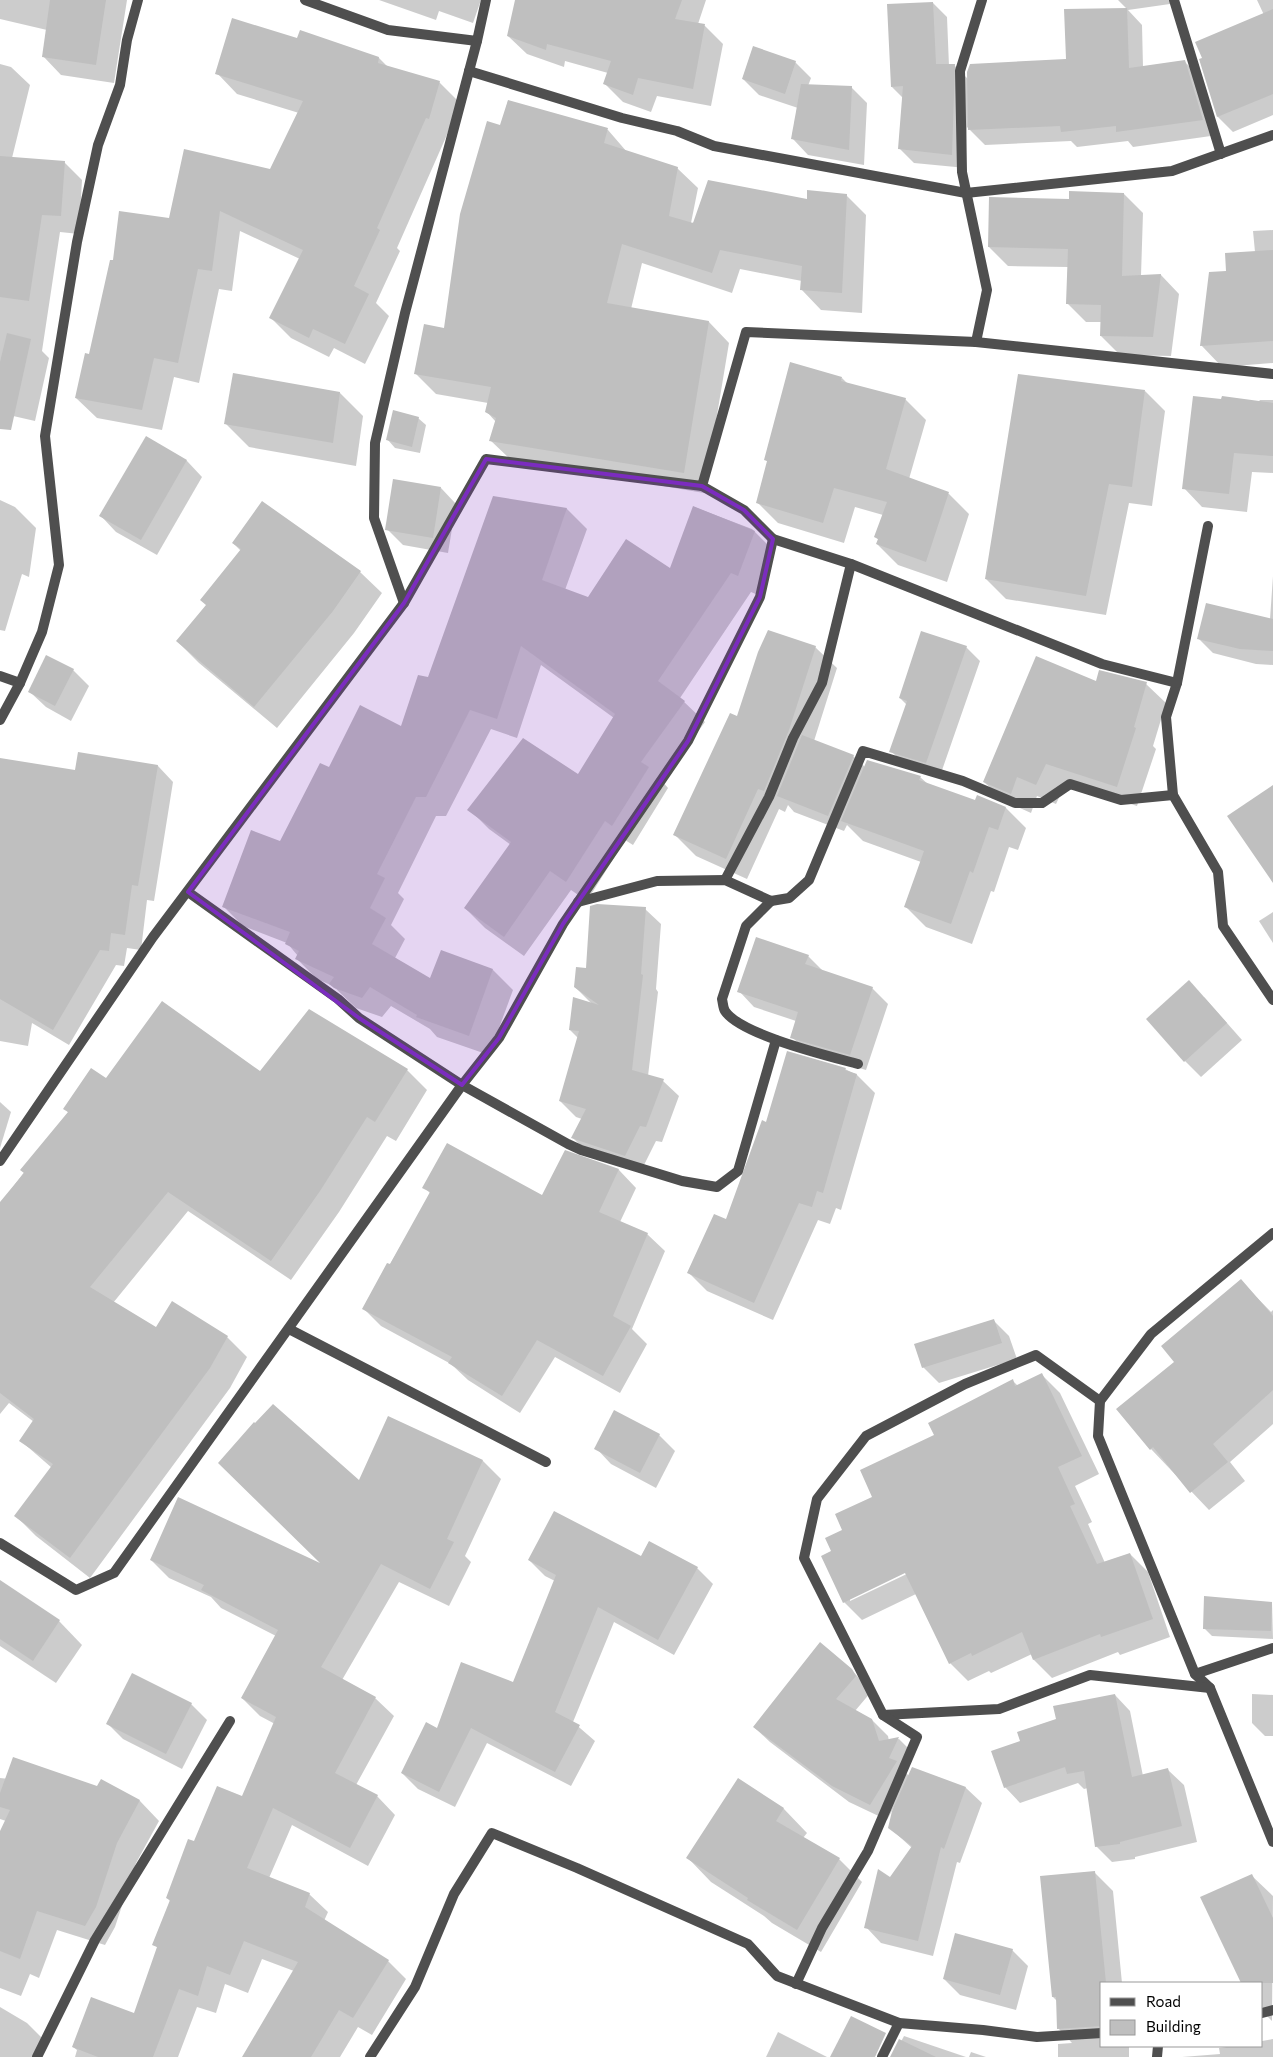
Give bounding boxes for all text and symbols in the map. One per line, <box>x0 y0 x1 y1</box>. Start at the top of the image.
legend <box>1100 1982 1263 2047</box>
text: Road <box>1146 1992 1181 2010</box>
text: Building <box>1146 2017 1201 2035</box>

